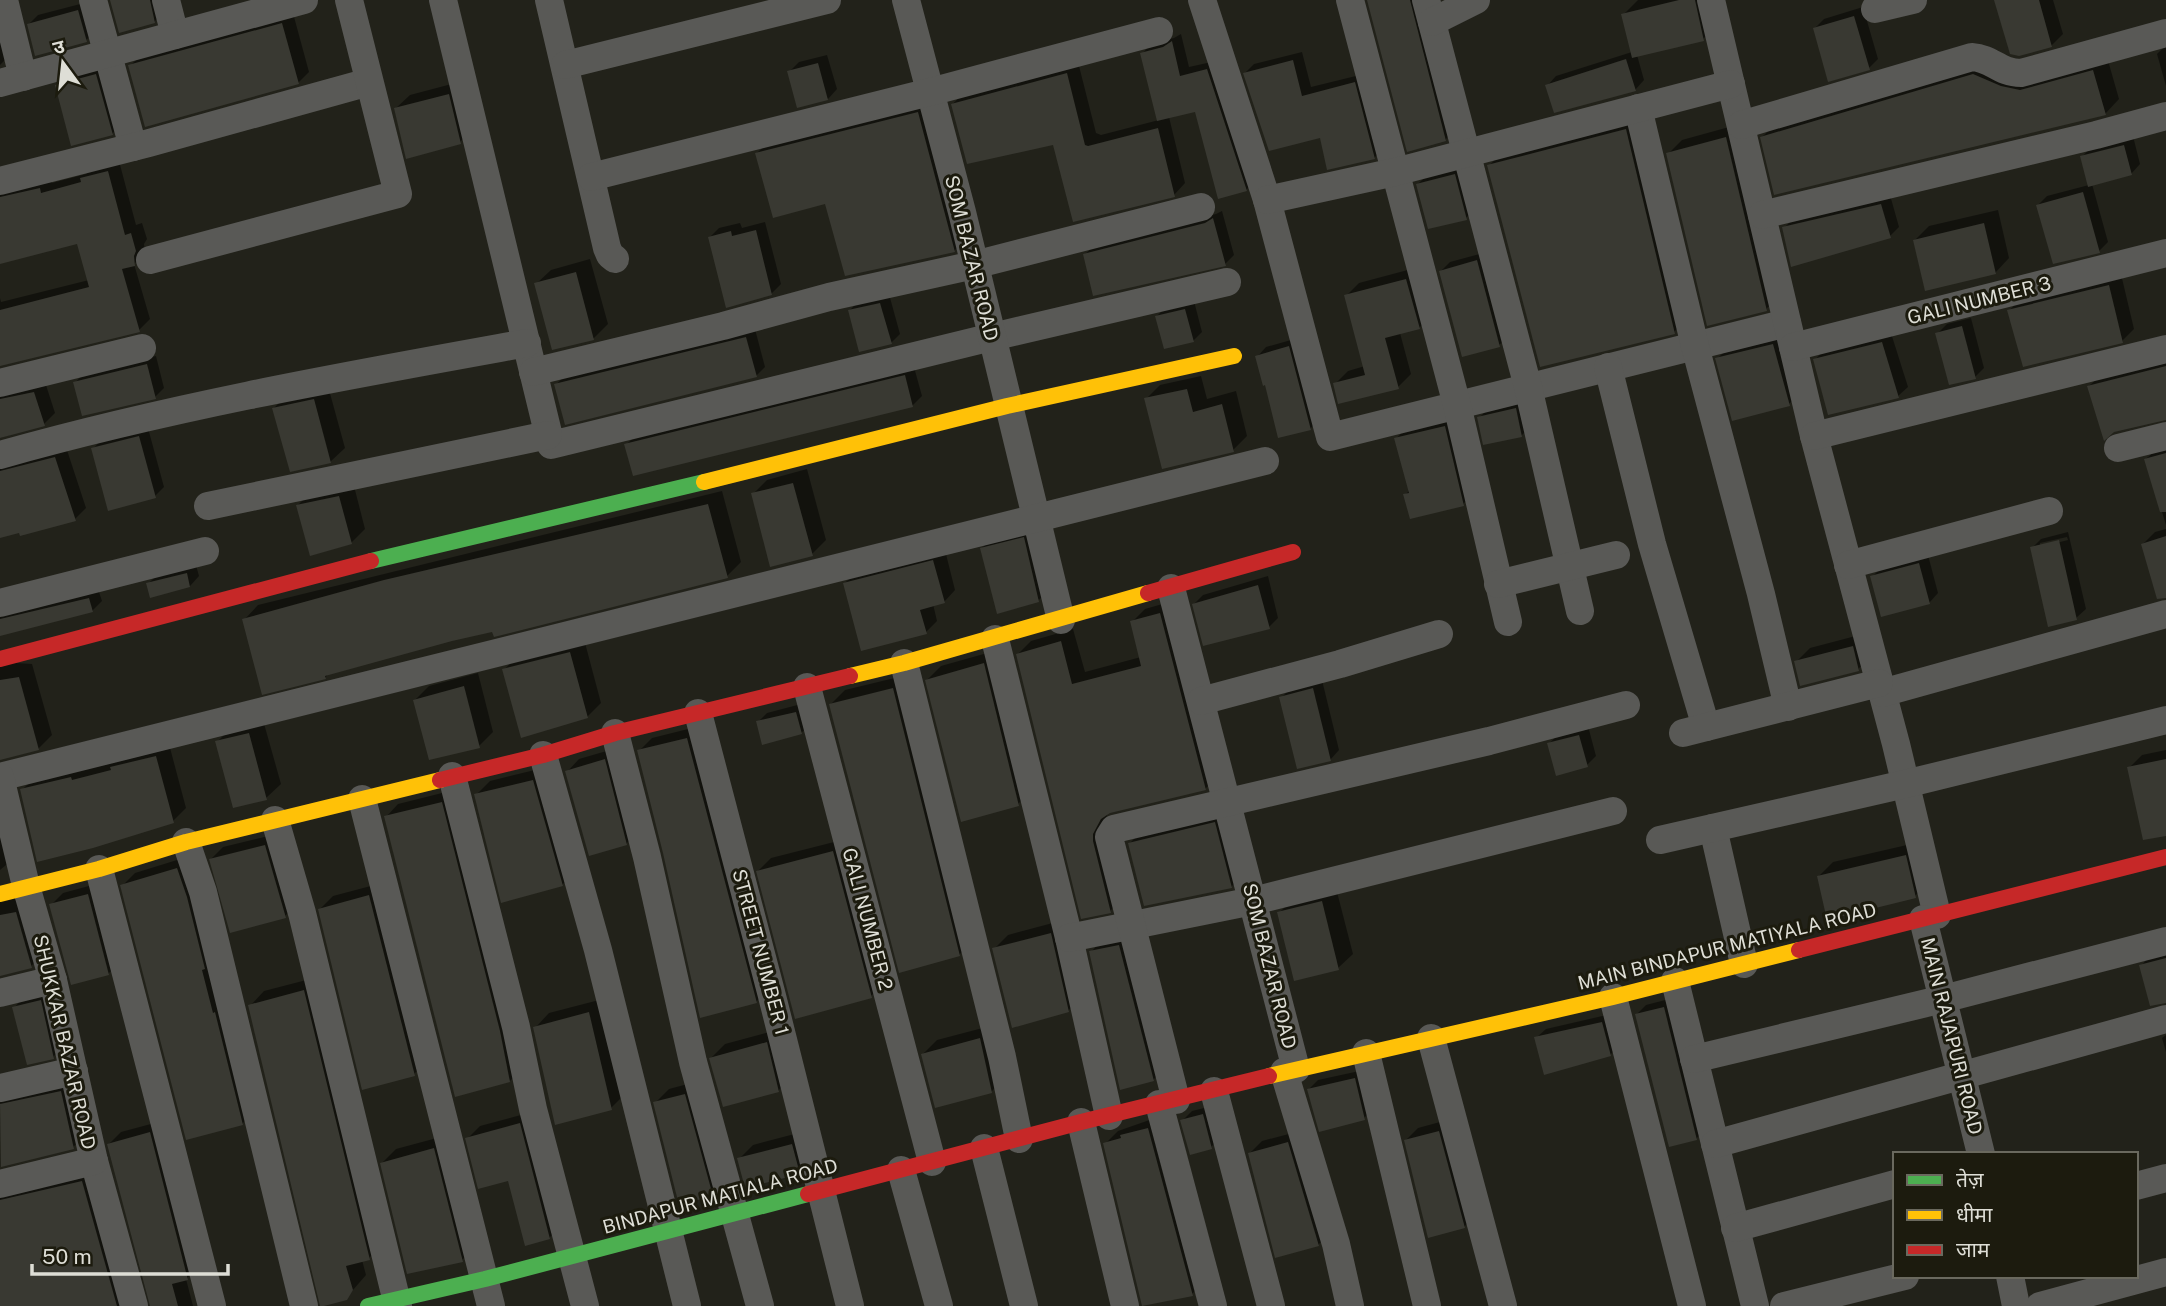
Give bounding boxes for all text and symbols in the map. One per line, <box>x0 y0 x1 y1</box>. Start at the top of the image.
north arrow <box>28 28 98 98</box>
text: उ <box>50 34 68 59</box>
street label: SOM BAZAR ROAD <box>941 173 1003 343</box>
street label: GALI NUMBER 3 <box>1905 272 2053 328</box>
street label: GALI NUMBER 2 <box>838 845 898 993</box>
street label: STREET NUMBER 1 <box>728 867 794 1037</box>
street label: SOM BAZAR ROAD <box>1239 881 1301 1051</box>
street label: MAIN BINDAPUR MATIYALA ROAD <box>1575 898 1879 994</box>
street label: SHUKKAR BAZAR ROAD <box>30 933 100 1151</box>
street label: MAIN RAJAPURI ROAD <box>1917 935 1987 1137</box>
legend <box>1893 1152 2138 1278</box>
street label: BINDAPUR MATIALA ROAD <box>600 1154 840 1238</box>
text: तेज़ <box>1956 1167 1984 1192</box>
text: धीमा <box>1956 1202 1993 1227</box>
scale bar <box>32 1232 228 1276</box>
text: जाम <box>1956 1237 1990 1262</box>
text: 50 m <box>42 1244 92 1269</box>

